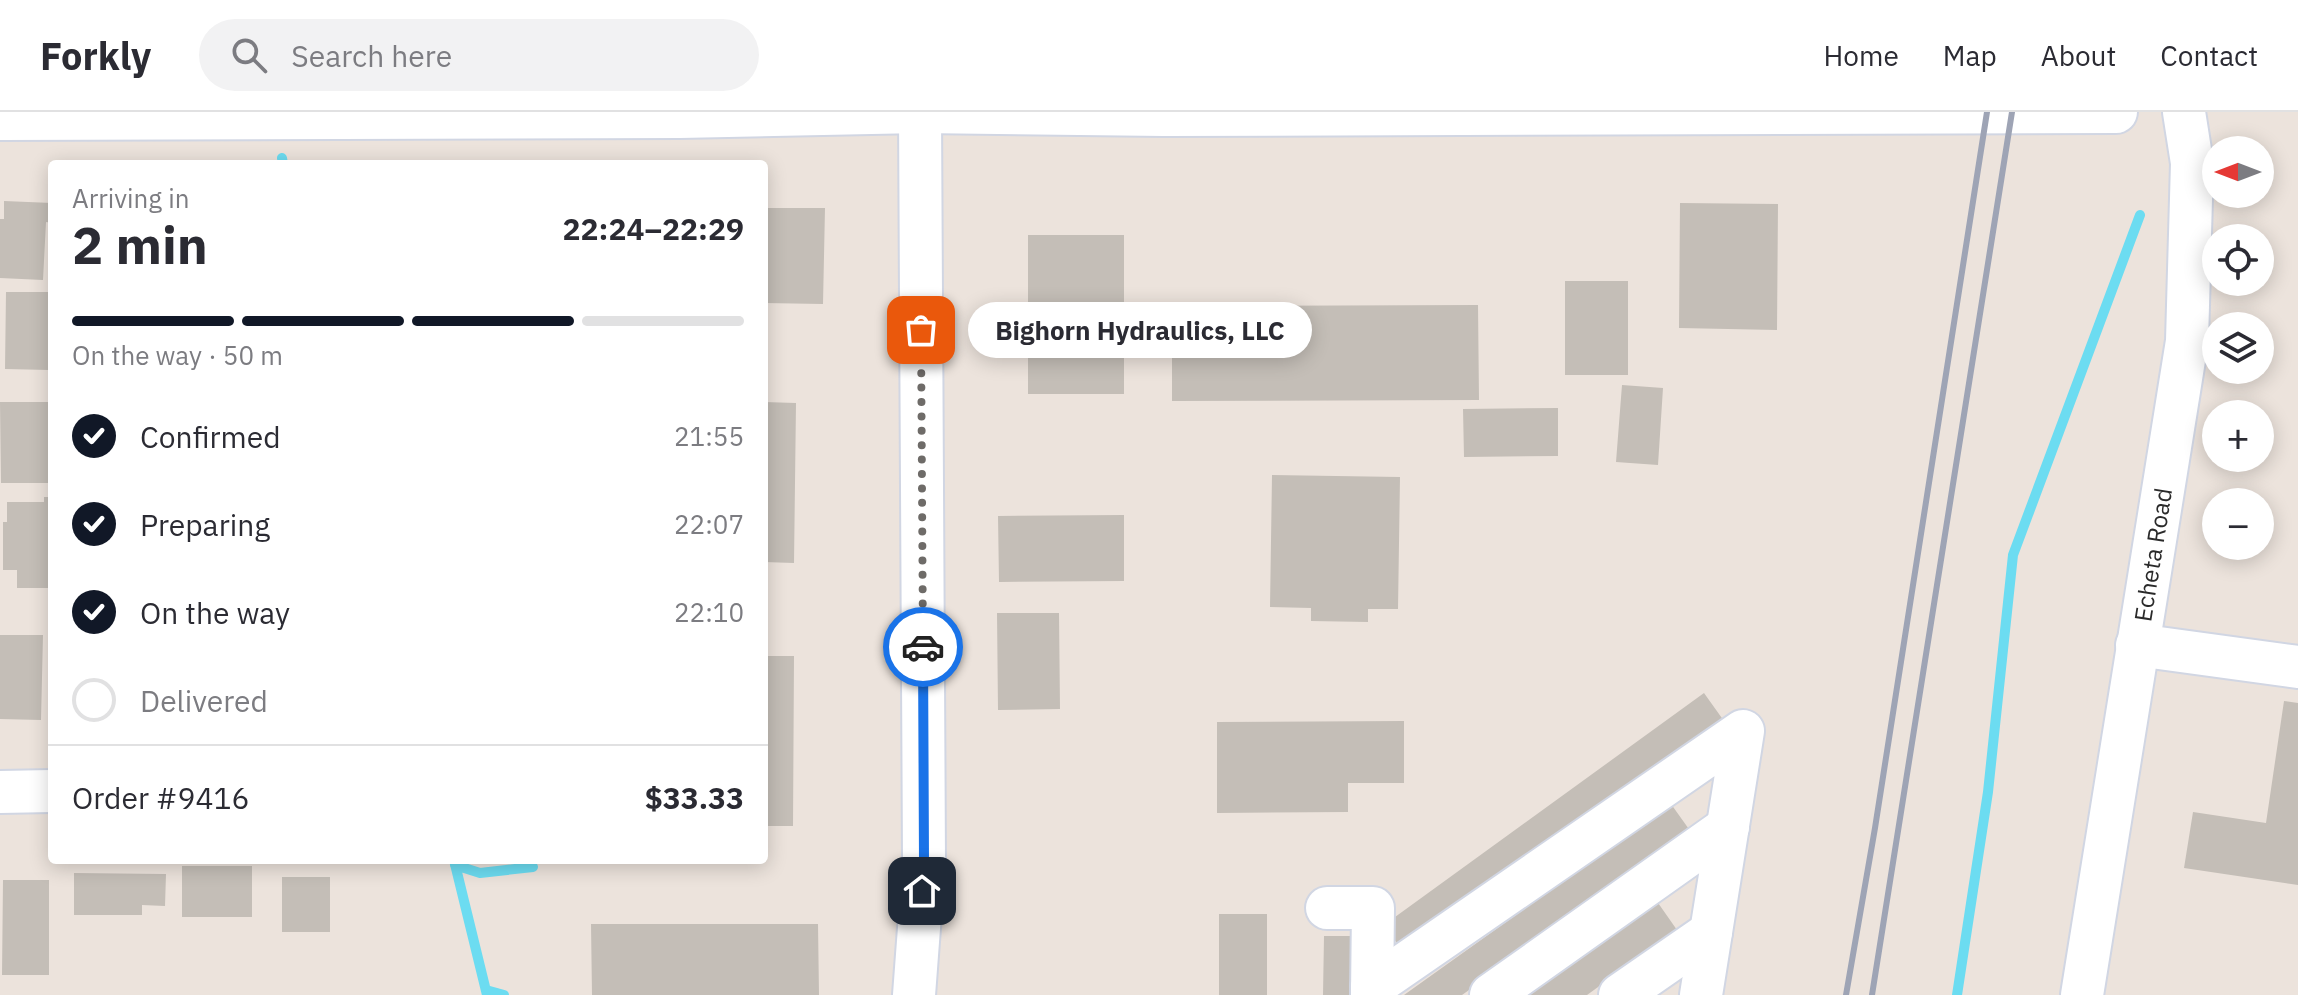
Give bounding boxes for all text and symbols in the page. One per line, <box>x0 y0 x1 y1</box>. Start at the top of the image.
search box <box>199 19 759 91</box>
text: Forkly <box>40 31 151 80</box>
icon: search <box>227 33 271 77</box>
text: Search here <box>291 36 452 75</box>
text: Home <box>1823 37 1899 74</box>
text: Map <box>1943 37 1997 74</box>
text: About <box>2041 37 2116 74</box>
text: Contact <box>2160 37 2258 74</box>
north arrow <box>2202 136 2274 208</box>
map controls <box>2202 136 2274 560</box>
text: Arriving in <box>72 181 189 215</box>
text: 22:24–22:29 <box>563 209 744 248</box>
text: 2 min <box>72 211 208 278</box>
button: locate <box>2202 224 2274 296</box>
pin <box>887 296 955 364</box>
callout: Bighorn Hydraulics, LLC <box>969 302 1313 358</box>
icon: bag <box>899 308 943 352</box>
button: layers <box>2202 312 2274 384</box>
text: Bighorn Hydraulics, LLC <box>995 313 1285 347</box>
text: On the way · 50 m <box>72 338 283 372</box>
button: + <box>2202 400 2274 472</box>
icon: check <box>72 414 116 458</box>
text: Confirmed <box>140 417 281 456</box>
text: 21:55 <box>674 419 744 453</box>
street label: Echeta Road <box>2126 486 2179 624</box>
button: − <box>2202 488 2274 560</box>
icon: check <box>72 502 116 546</box>
text: Preparing <box>140 505 270 544</box>
text: 22:07 <box>674 507 744 541</box>
icon: check <box>72 590 116 634</box>
text: On the way <box>140 593 290 632</box>
text: 22:10 <box>674 595 744 629</box>
courier <box>883 607 963 687</box>
icon: car <box>901 625 945 669</box>
text: Delivered <box>140 681 268 720</box>
text: Order #9416 <box>72 778 249 817</box>
text: $33.33 <box>645 778 744 817</box>
pin <box>888 857 956 925</box>
icon: home <box>900 869 944 913</box>

